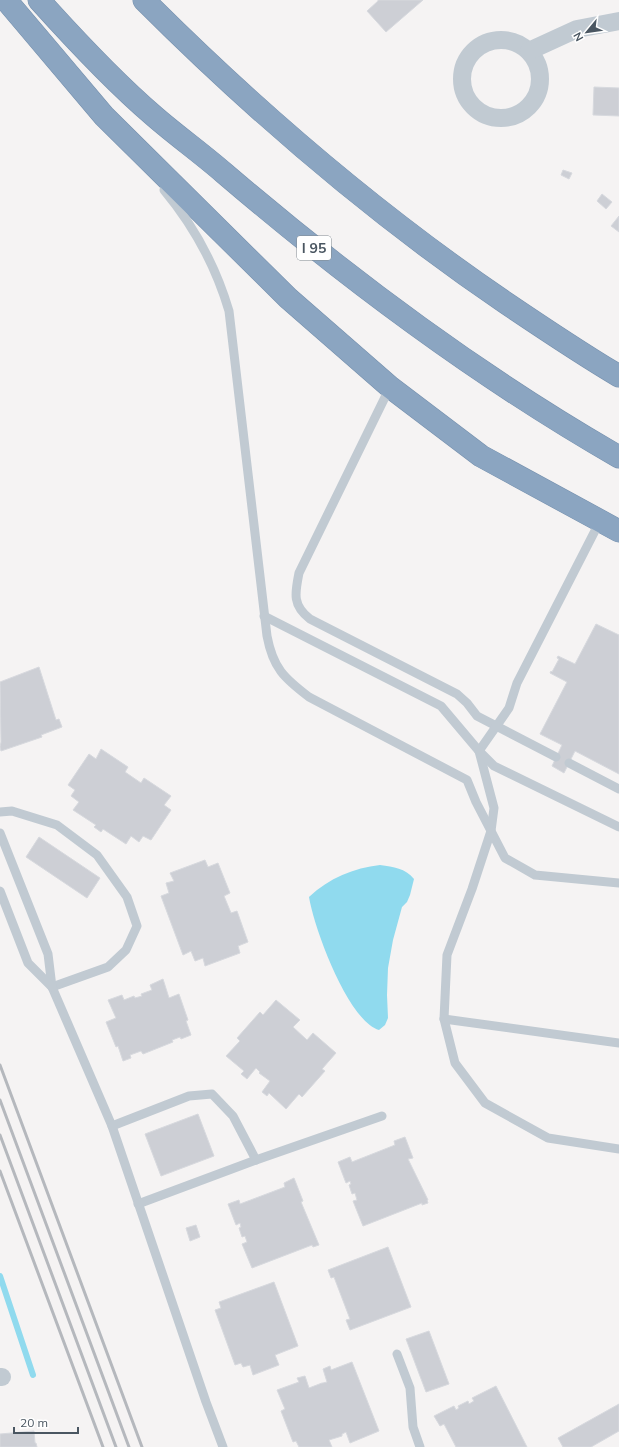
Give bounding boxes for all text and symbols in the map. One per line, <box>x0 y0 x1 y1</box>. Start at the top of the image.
north arrow <box>567 12 607 52</box>
text: N <box>570 30 586 44</box>
road number: I 95 <box>297 236 331 260</box>
scale bar <box>14 1409 78 1435</box>
text: 20 m <box>20 1415 48 1430</box>

